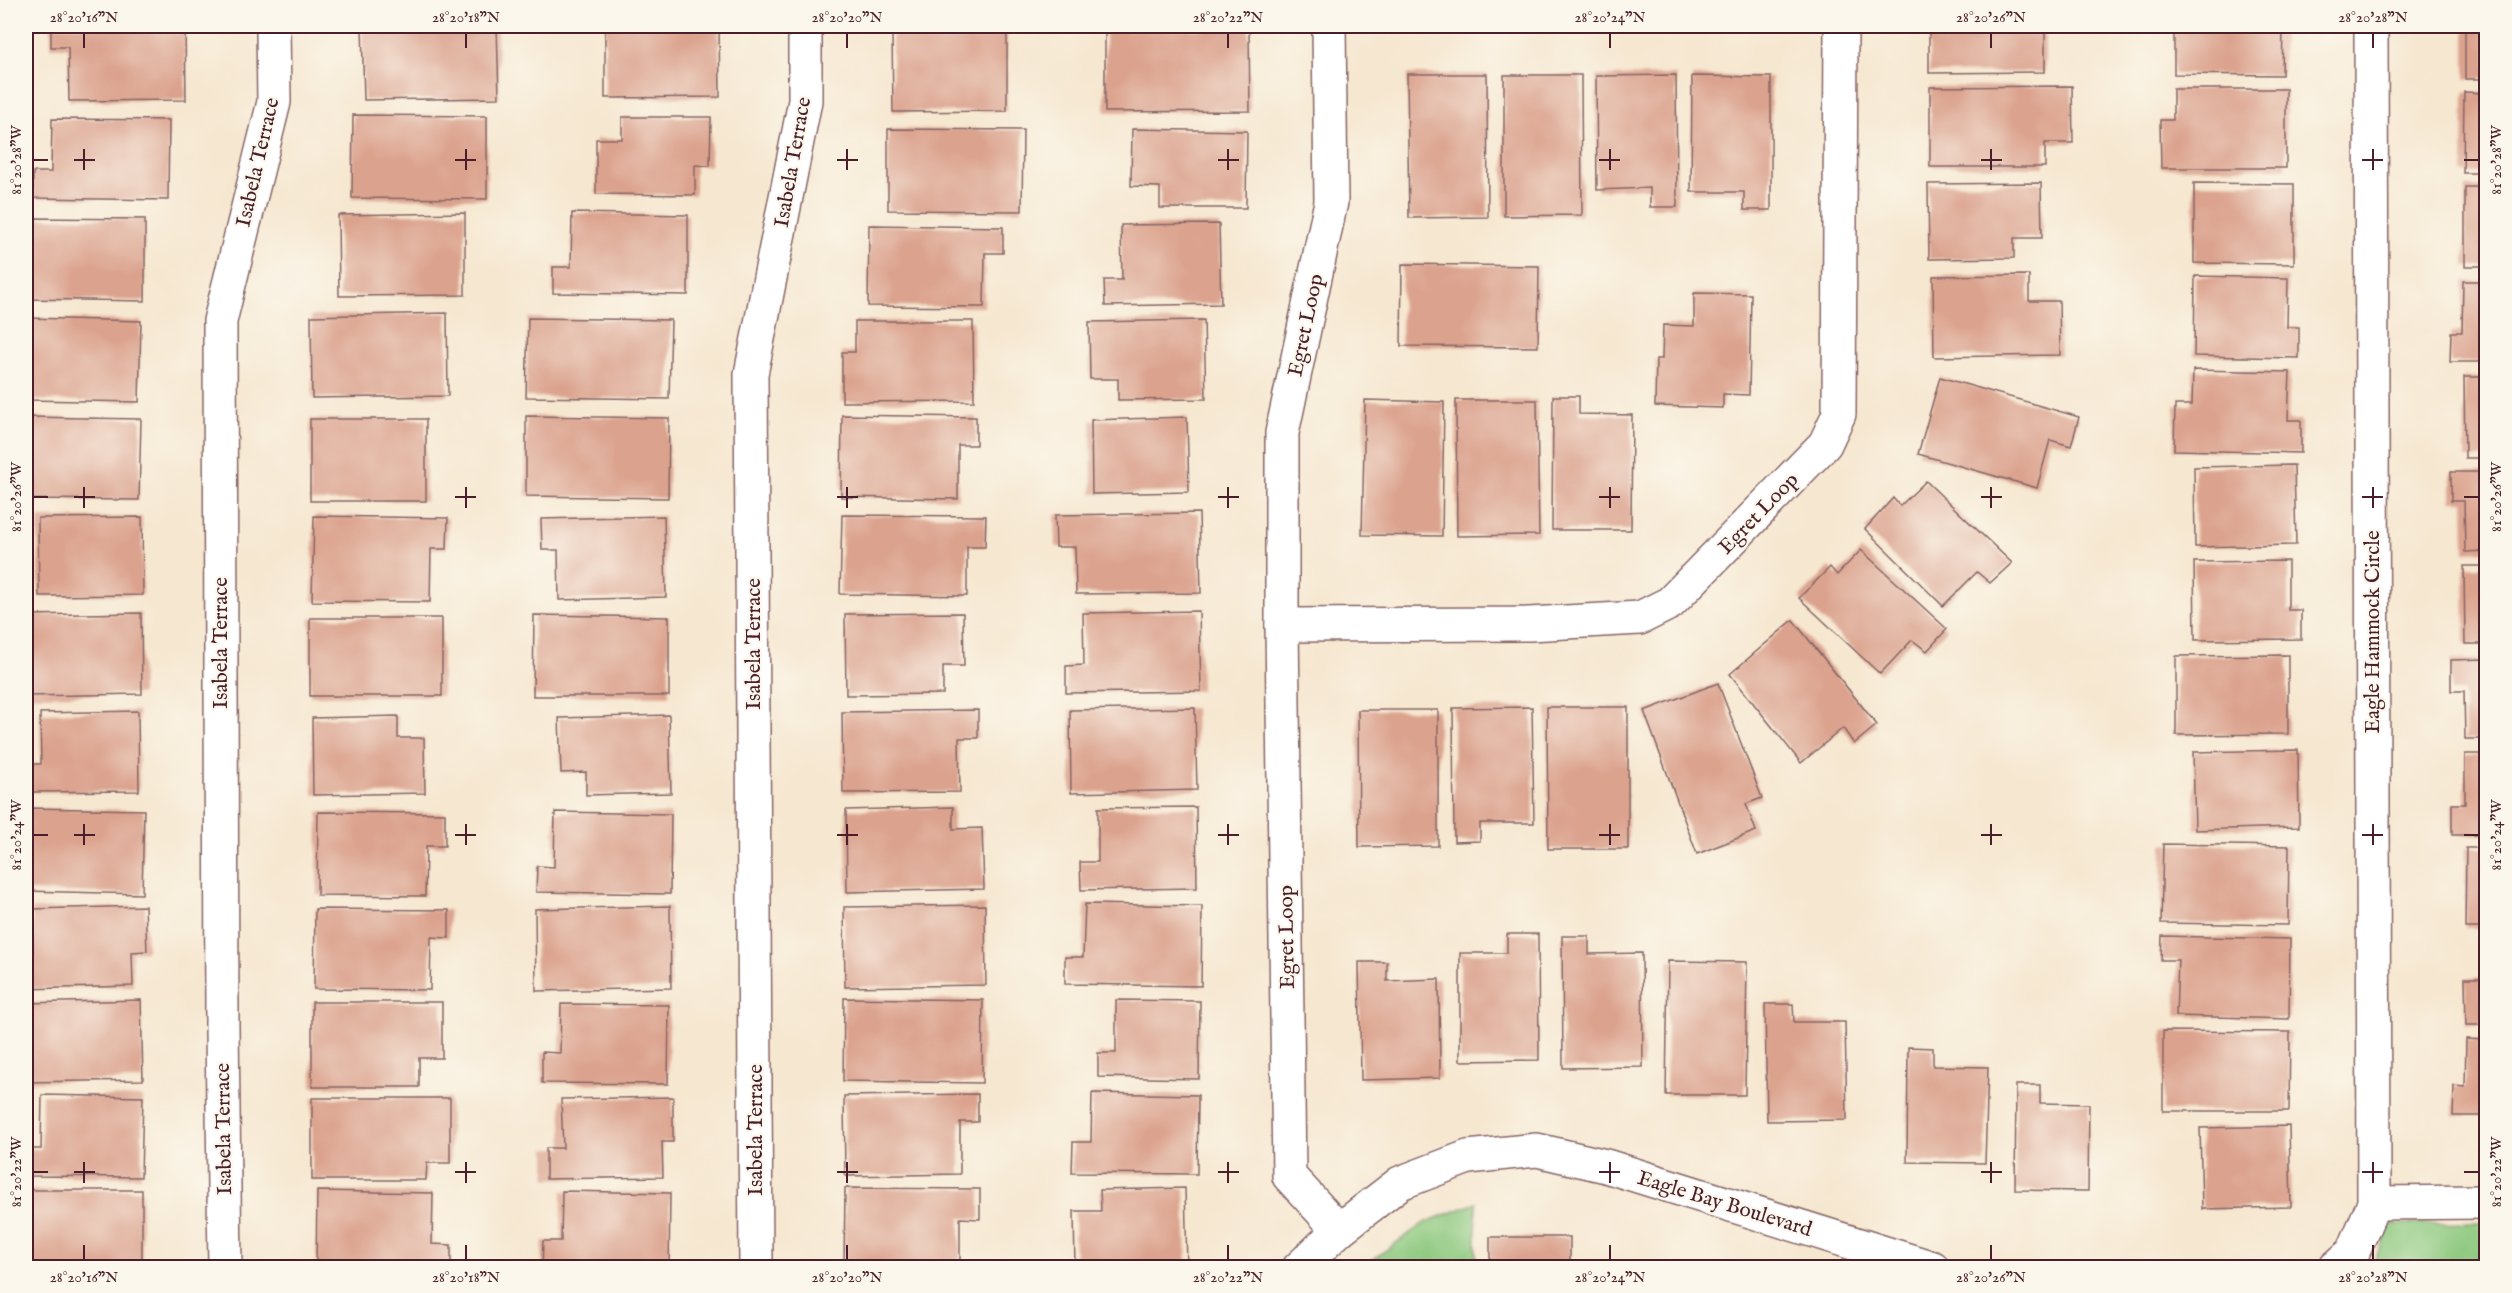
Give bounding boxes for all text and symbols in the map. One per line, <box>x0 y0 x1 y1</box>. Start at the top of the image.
text: 28°20'16"N <box>50 8 118 27</box>
text: 28°20'18"N <box>432 8 500 27</box>
text: 28°20'20"N <box>811 8 883 27</box>
text: 28°20'22"N <box>1193 8 1263 27</box>
text: 28°20'24"N <box>1574 8 1646 27</box>
text: 28°20'26"N <box>1956 8 2026 27</box>
text: 28°20'28"N <box>2338 8 2408 27</box>
street label: Isabela Terrace <box>230 95 287 230</box>
street label: Isabela Terrace <box>769 95 818 230</box>
text: 81°20'28"W <box>7 125 26 195</box>
text: 81°20'28"W <box>2487 125 2506 195</box>
street label: Egret Loop <box>1282 272 1331 379</box>
text: 81°20'26"W <box>7 461 26 532</box>
text: 81°20'26"W <box>2487 461 2506 532</box>
street label: Egret Loop <box>1713 467 1805 561</box>
street label: Eagle Hammock Circle <box>2360 530 2387 734</box>
street label: Isabela Terrace <box>208 577 235 709</box>
street label: Isabela Terrace <box>741 578 768 710</box>
text: 81°20'24"W <box>7 799 26 870</box>
text: 81°20'24"W <box>2487 799 2506 870</box>
street label: Egret Loop <box>1273 885 1302 989</box>
street label: Isabela Terrace <box>210 1062 239 1195</box>
street label: Isabela Terrace <box>743 1064 770 1196</box>
text: 81°20'22"W <box>7 1136 26 1207</box>
text: 81°20'22"W <box>2487 1136 2506 1207</box>
street label: Eagle Bay Boulevard <box>1634 1165 1816 1244</box>
text: 28°20'16"N <box>50 1268 118 1287</box>
text: 28°20'18"N <box>432 1268 500 1287</box>
text: 28°20'20"N <box>811 1268 883 1287</box>
text: 28°20'22"N <box>1193 1268 1263 1287</box>
text: 28°20'24"N <box>1574 1268 1646 1287</box>
text: 28°20'26"N <box>1956 1268 2026 1287</box>
text: 28°20'28"N <box>2338 1268 2408 1287</box>

